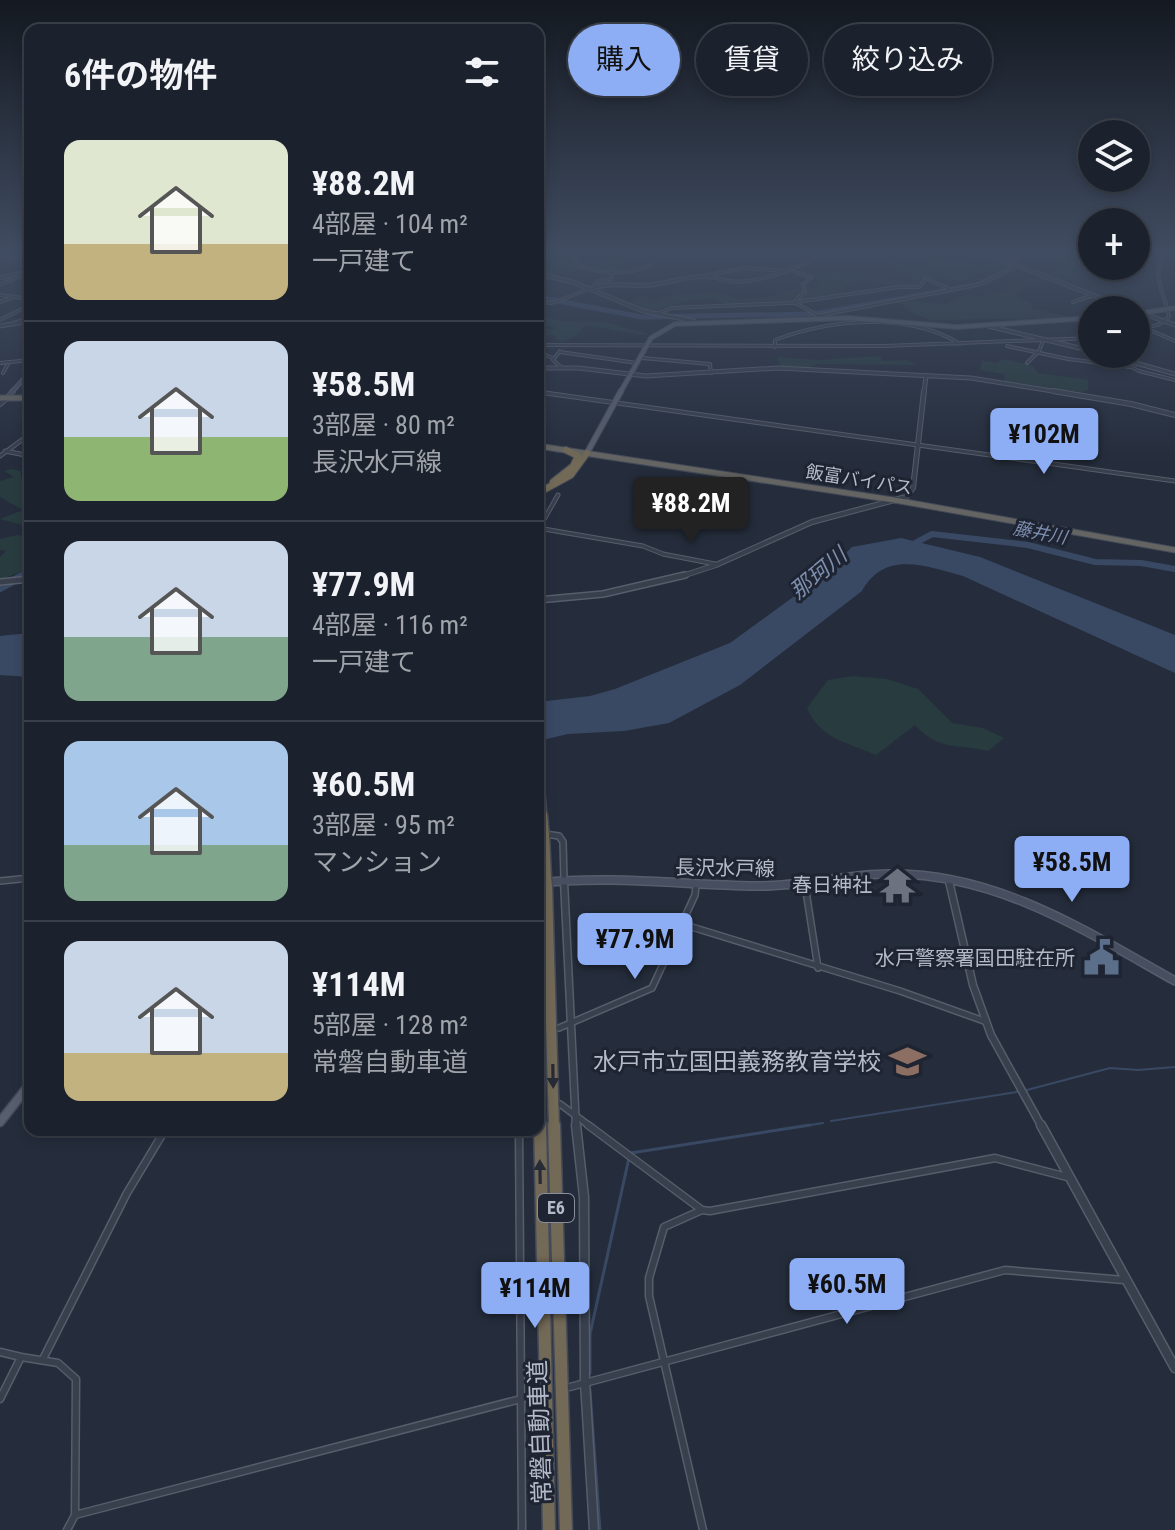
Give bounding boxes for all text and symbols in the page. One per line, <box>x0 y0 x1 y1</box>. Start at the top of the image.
chip: 購入 <box>568 24 680 96</box>
chip: 賃貸 <box>696 24 808 96</box>
chip: 絞り込み <box>824 24 992 96</box>
icon: filters <box>460 50 504 94</box>
text: 6件の物件 <box>64 55 217 95</box>
map controls <box>1078 120 1150 368</box>
button: layers <box>1078 120 1150 192</box>
text: ¥88.2M <box>312 163 415 203</box>
icon: home <box>128 172 224 268</box>
button: + <box>1078 208 1150 280</box>
text: 4部屋 · 104 m² <box>312 209 468 239</box>
text: 一戸建て <box>312 246 416 276</box>
button: − <box>1078 296 1150 368</box>
text: ¥58.5M <box>312 364 415 404</box>
icon: home <box>128 373 224 469</box>
pin: ¥102M <box>988 408 1100 476</box>
text: 3部屋 · 80 m² <box>312 410 455 440</box>
text: ¥102M <box>1008 419 1080 449</box>
text: 長沢水戸線 <box>312 447 442 477</box>
street label: 飯富バイパス <box>804 461 914 498</box>
pin: ¥88.2M <box>626 477 756 545</box>
text: ¥88.2M <box>651 488 731 518</box>
water label: 藤井川 <box>1012 517 1071 548</box>
water label: 那珂川 <box>785 541 853 604</box>
text: ¥77.9M <box>312 564 415 604</box>
icon: home <box>128 573 224 669</box>
text: 4部屋 · 116 m² <box>312 610 468 640</box>
text: 一戸建て <box>312 647 416 677</box>
text: ¥60.5M <box>312 764 415 804</box>
icon: home <box>128 773 224 869</box>
text: 3部屋 · 95 m² <box>312 810 455 840</box>
pin: ¥58.5M <box>1007 836 1137 904</box>
text: マンション <box>312 847 442 877</box>
text: ¥58.5M <box>1032 847 1112 877</box>
street label: 長沢水戸線 <box>675 855 775 881</box>
temple icon: 春日神社 <box>879 866 917 904</box>
place label: 春日神社 <box>792 873 872 897</box>
pin: ¥77.9M <box>570 913 700 981</box>
text: ¥77.9M <box>595 924 675 954</box>
public building icon: 水戸警察署国田駐在所 <box>1082 939 1120 977</box>
place label: 水戸警察署国田駐在所 <box>875 946 1075 970</box>
text: ¥114M <box>312 964 405 1004</box>
icon: home <box>128 973 224 1069</box>
text: 5部屋 · 128 m² <box>312 1010 468 1040</box>
school or university icon: 水戸市立国田義務教育学校 <box>888 1043 926 1081</box>
text: 常磐自動車道 <box>312 1047 468 1077</box>
place label: 水戸市立国田義務教育学校 <box>593 1048 881 1076</box>
one-way arrow <box>547 1064 560 1089</box>
one-way arrow <box>534 1159 546 1184</box>
road number: E6 <box>538 1194 574 1222</box>
pin: ¥60.5M <box>782 1258 912 1326</box>
pin: ¥114M <box>479 1262 591 1330</box>
text: ¥60.5M <box>807 1269 887 1299</box>
text: ¥114M <box>499 1273 571 1303</box>
street label: 常磐自動車道 <box>523 1360 557 1504</box>

